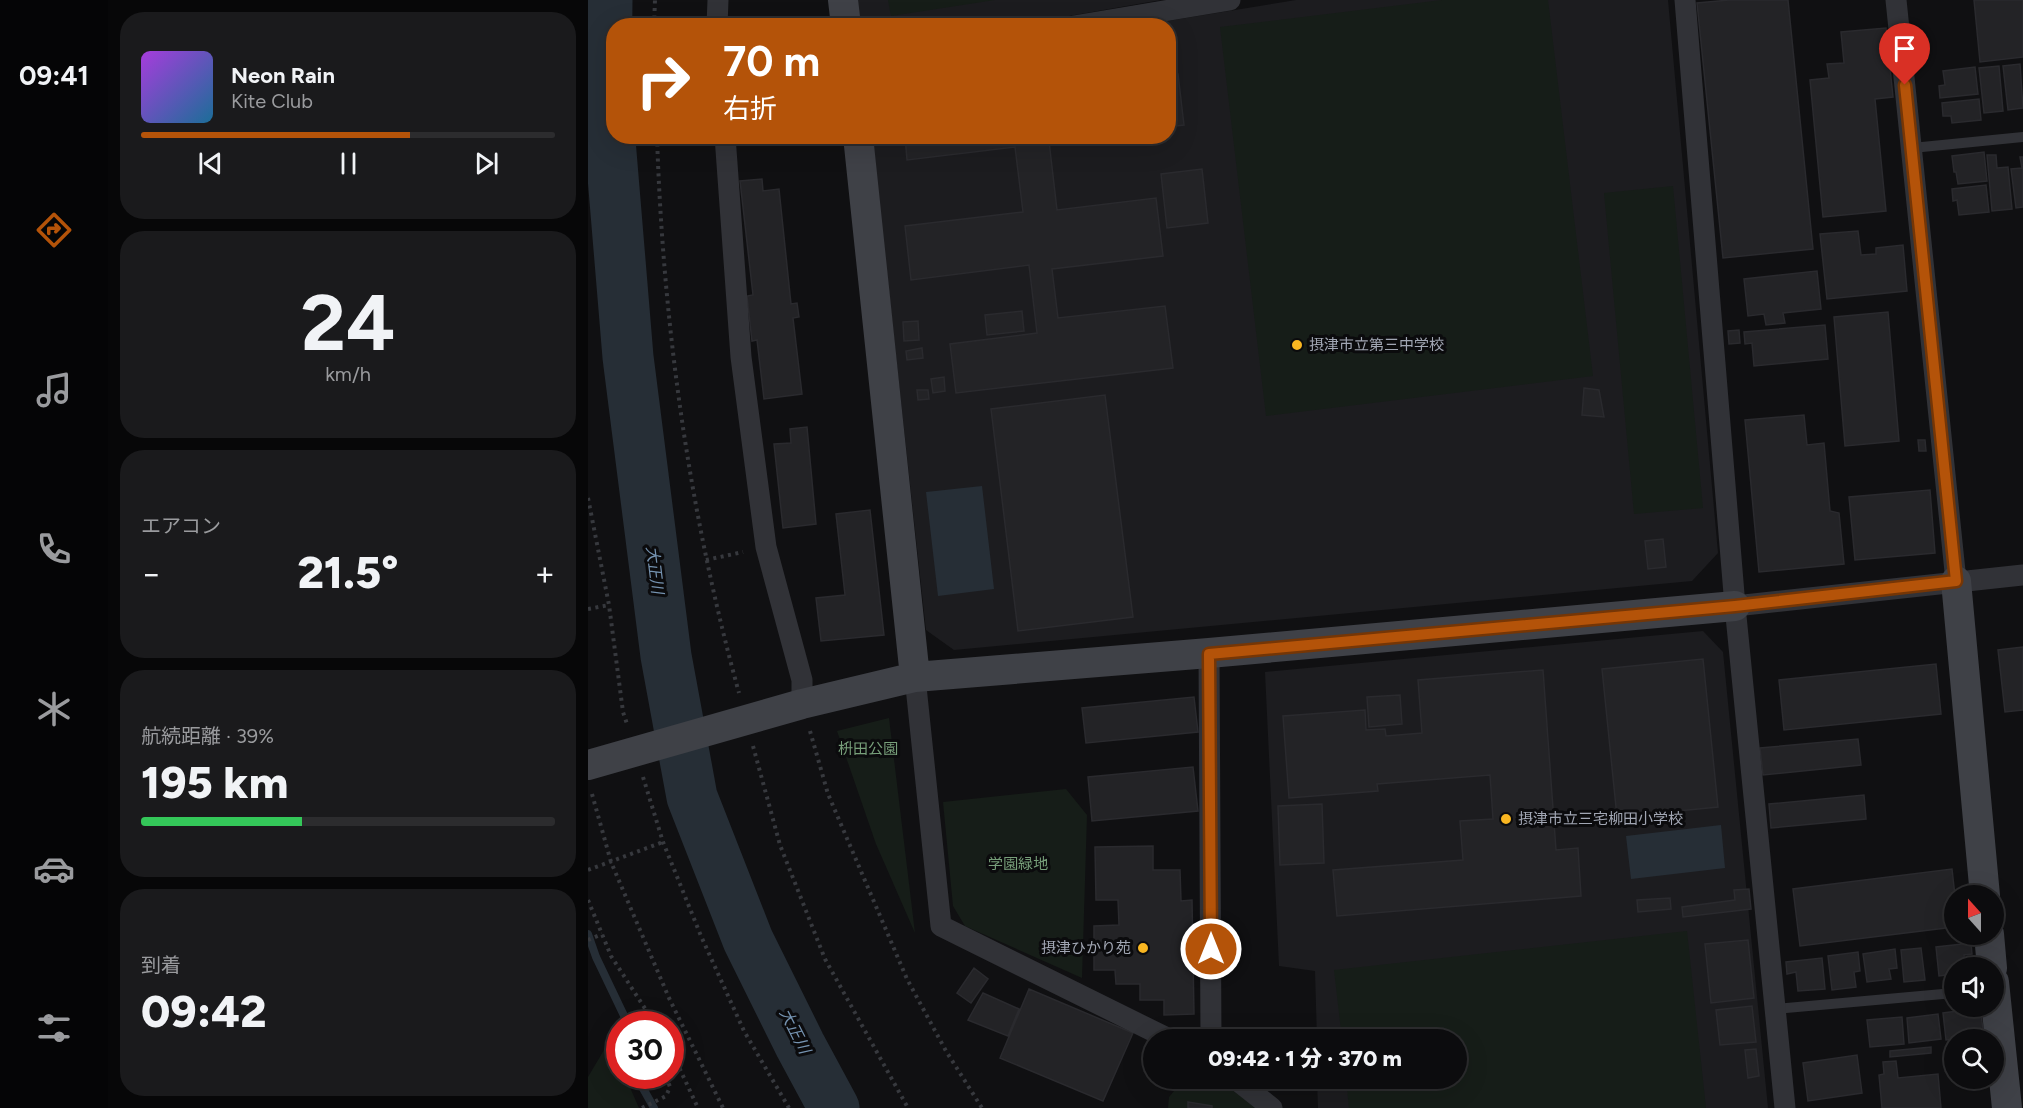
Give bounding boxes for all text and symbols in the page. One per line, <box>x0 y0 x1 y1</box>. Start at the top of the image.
pin <box>1879 23 1930 85</box>
icon: arrive <box>1888 32 1921 65</box>
text: 70 m <box>723 36 820 87</box>
icon: right <box>624 42 702 120</box>
text: 09:41 <box>19 59 89 92</box>
text: Neon Rain <box>231 62 335 89</box>
text: Kite Club <box>231 89 313 113</box>
text: 右折 <box>723 92 777 125</box>
icon: previous <box>194 147 227 180</box>
icon: pause <box>332 147 365 180</box>
icon: next <box>470 147 503 180</box>
icon: directions <box>33 209 75 251</box>
text: 24 <box>301 276 395 370</box>
place label: 摂津市立第三中学校 <box>1309 336 1444 354</box>
marker: 摂津市立第三中学校 <box>1290 338 1304 352</box>
text: km/h <box>325 362 371 386</box>
icon: music <box>33 369 75 411</box>
text: エアコン <box>141 514 221 538</box>
icon: phone <box>33 528 75 570</box>
text: 21.5° <box>297 545 399 599</box>
water label: 大正川 <box>643 545 668 597</box>
text: − <box>141 554 162 593</box>
text: + <box>534 554 555 593</box>
icon: climate <box>33 688 75 730</box>
text: 航続距離 · 39% <box>141 724 274 748</box>
park label: 枡田公園 <box>838 740 898 758</box>
text: 195 km <box>141 755 288 809</box>
place label: 摂津市立三宅柳田小学校 <box>1518 810 1683 828</box>
marker: 摂津市立三宅柳田小学校 <box>1499 812 1513 826</box>
icon: car <box>33 848 75 890</box>
park label: 学園緑地 <box>988 855 1048 873</box>
north arrow <box>1944 885 2004 945</box>
map controls <box>1944 885 2004 1089</box>
position arrow <box>1179 917 1243 981</box>
place label: 摂津ひかり苑 <box>1041 939 1131 957</box>
marker: 摂津ひかり苑 <box>1136 941 1150 955</box>
text: 到着 <box>141 953 181 977</box>
button: sound <box>1944 957 2004 1017</box>
text: 09:42 <box>141 984 267 1038</box>
water label: 大正川 <box>776 1005 815 1058</box>
icon: filters <box>33 1007 75 1049</box>
speed limit sign: 30 <box>606 1011 684 1089</box>
button: search <box>1944 1029 2004 1089</box>
text: 09:42 · 1 分 · 370 m <box>1208 1045 1402 1072</box>

